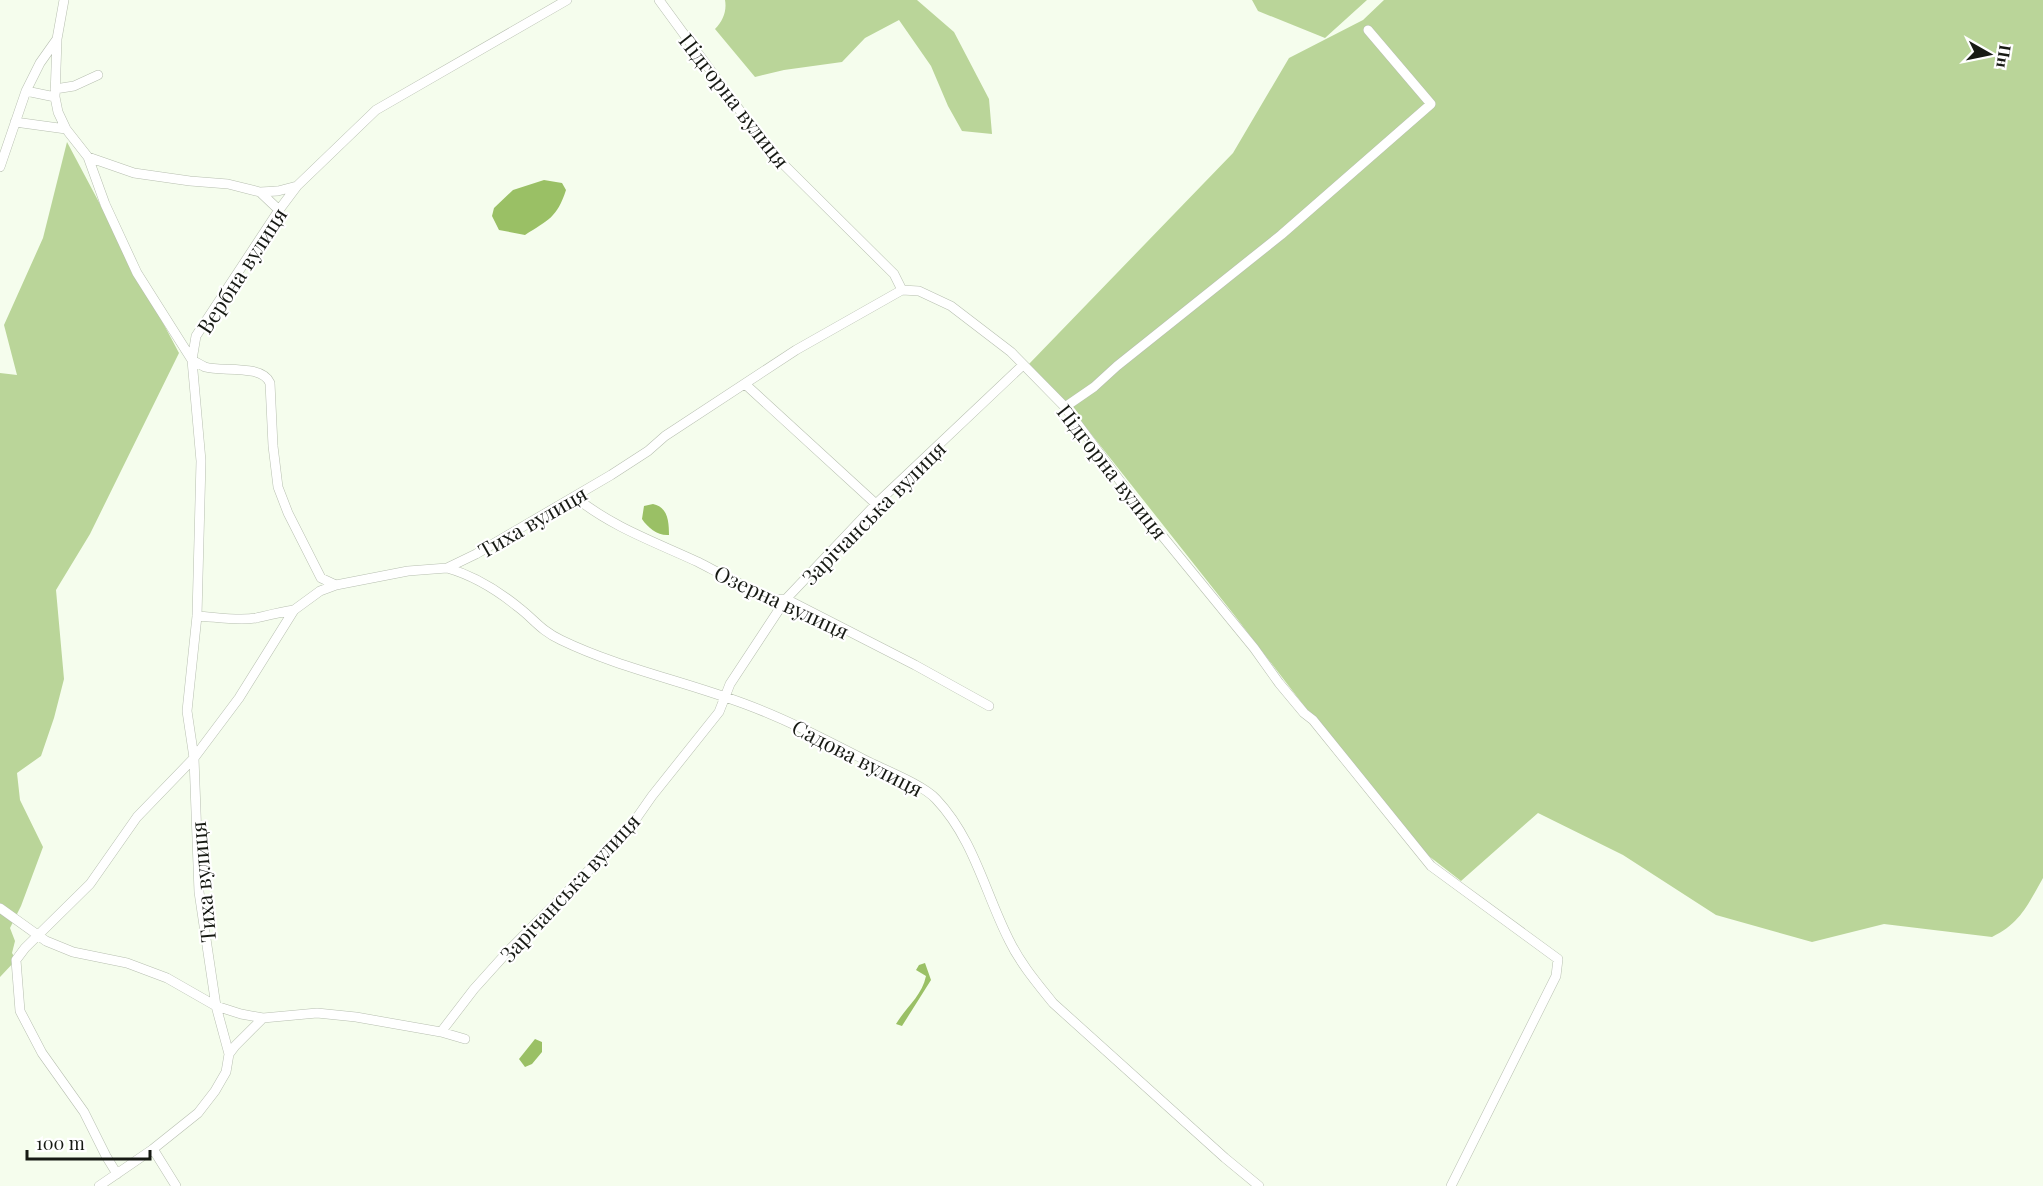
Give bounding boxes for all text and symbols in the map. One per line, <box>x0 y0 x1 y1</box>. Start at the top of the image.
north arrow <box>1959 24 2019 84</box>
street label: Підгорна вулиця <box>674 27 796 173</box>
text: Пн <box>1992 43 2016 69</box>
street label: Вербна вулиця <box>190 202 292 338</box>
street label: Підгорна вулиця <box>1052 398 1174 544</box>
street label: Зарічанська вулиця <box>795 434 951 590</box>
street label: Тиха вулиця <box>472 478 592 564</box>
street label: Озерна вулиця <box>710 558 854 644</box>
street label: Садова вулиця <box>788 712 928 802</box>
street label: Зарічанська вулиця <box>493 807 645 967</box>
street label: Тиха вулиця <box>183 820 221 944</box>
scale bar <box>27 1123 150 1161</box>
text: 100 m <box>36 1131 85 1155</box>

